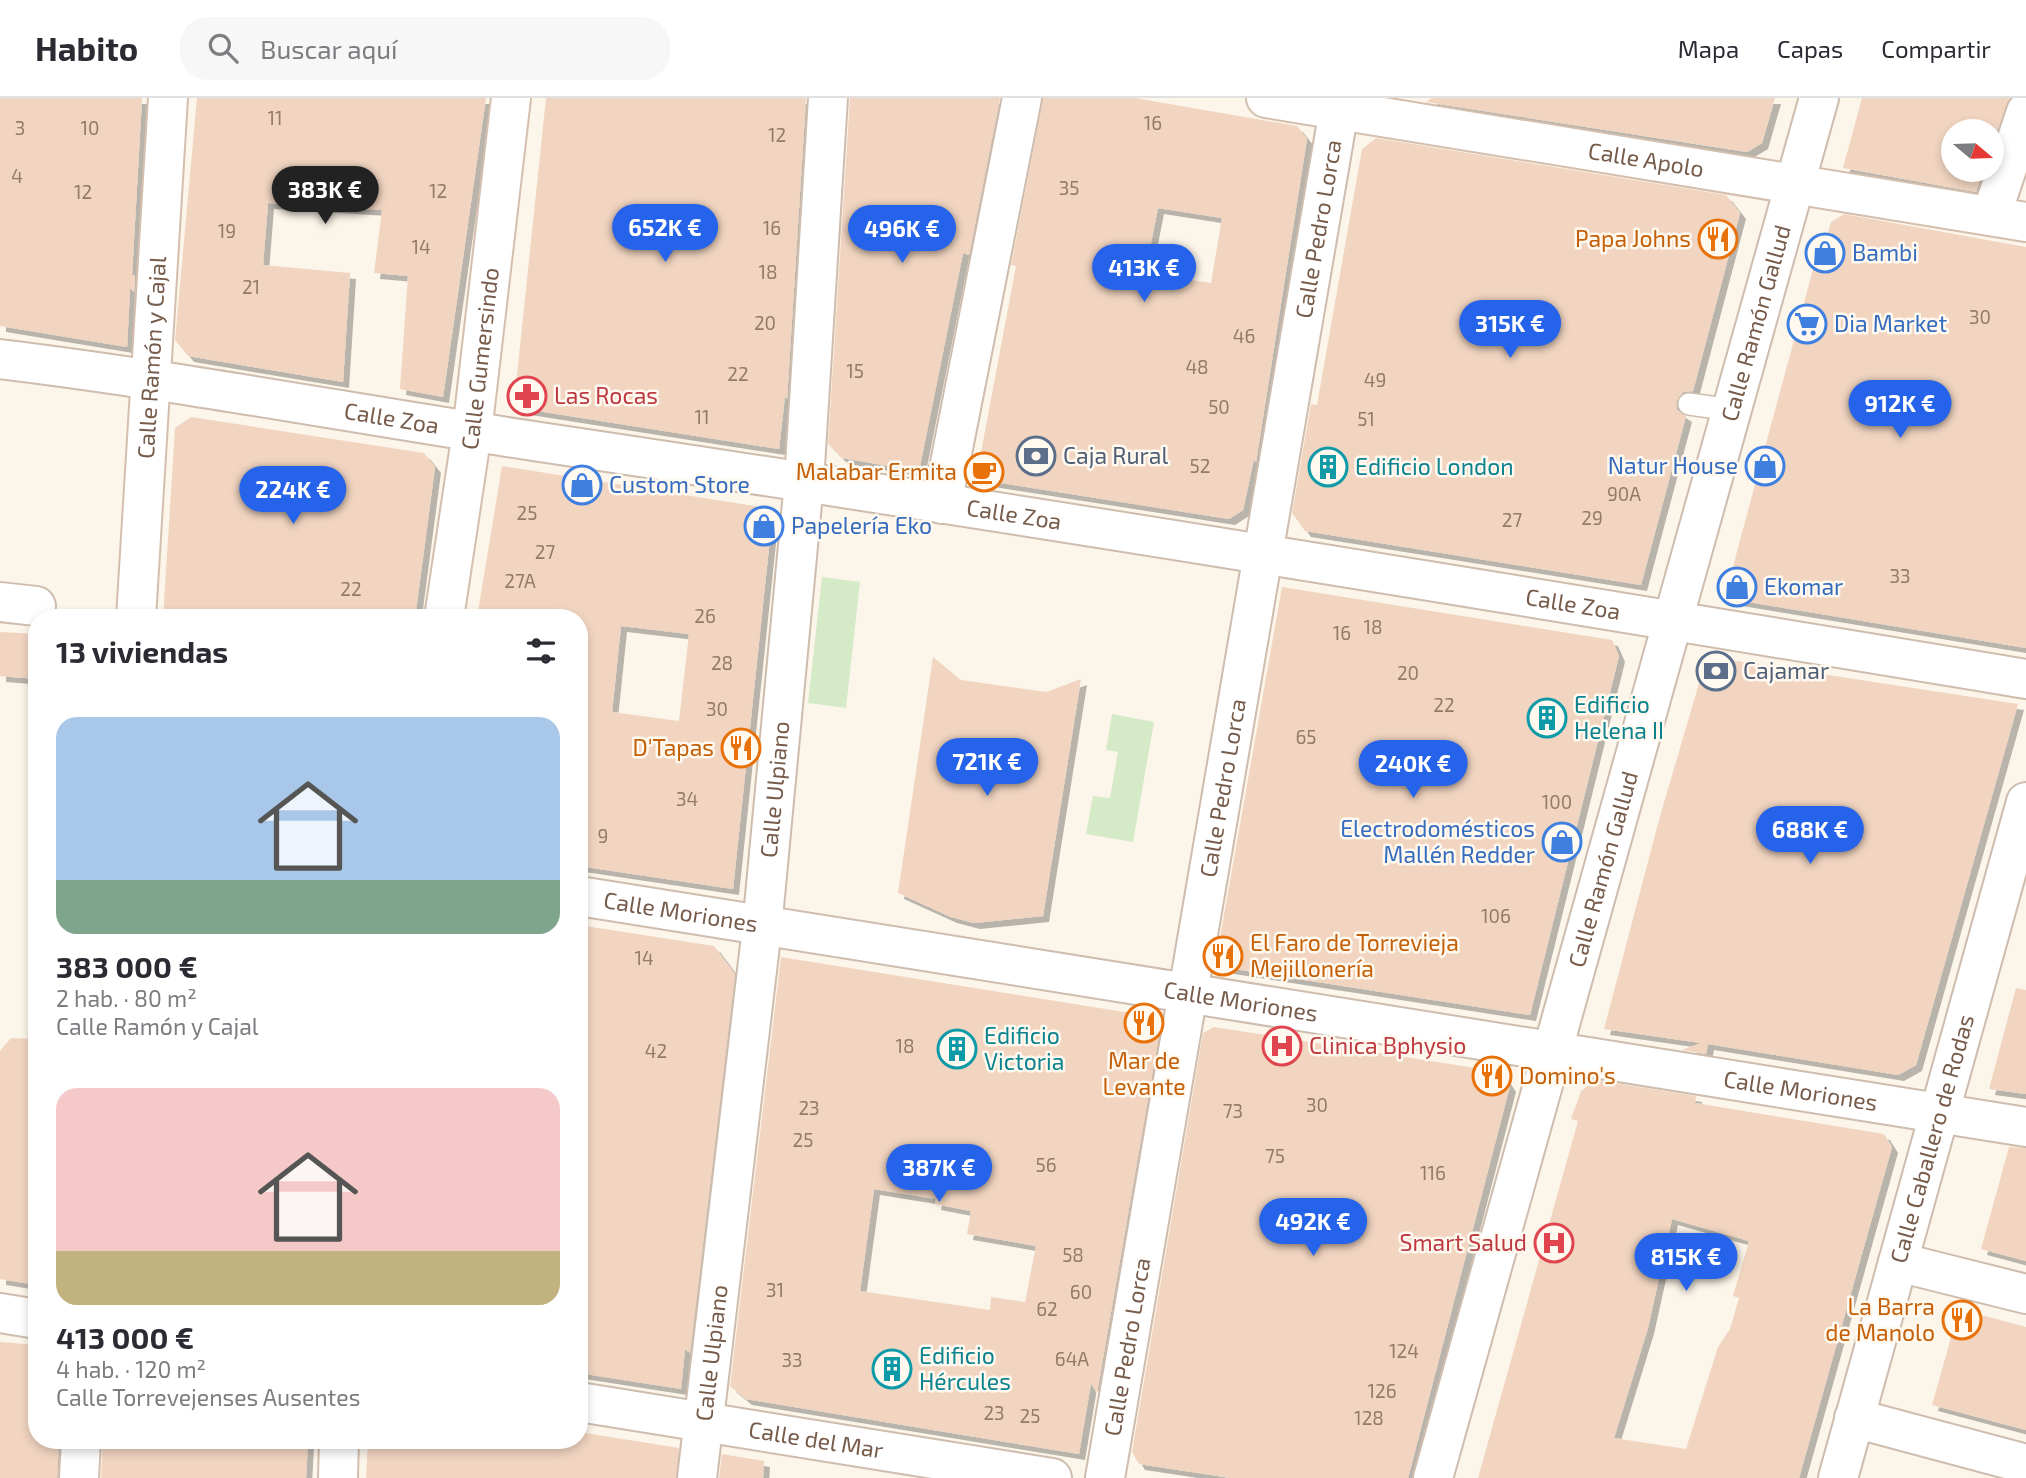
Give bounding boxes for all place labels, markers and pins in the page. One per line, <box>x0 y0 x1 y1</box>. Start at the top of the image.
pin: 383K € <box>268 166 382 226</box>
pin: 652K € <box>608 204 722 264</box>
pin: 496K € <box>845 206 959 265</box>
restaurant icon: Papa Johns <box>1697 218 1739 260</box>
place label: Papa Johns <box>1575 224 1691 252</box>
shop icon: Bambi <box>1804 232 1846 274</box>
place label: Bambi <box>1852 238 1918 266</box>
pin: 413K € <box>1087 244 1201 304</box>
pin: 315K € <box>1453 300 1567 360</box>
supermarket icon: Dia Market <box>1786 303 1828 345</box>
place label: Dia Market <box>1834 309 1947 337</box>
pharmacy icon: Las Rocas <box>506 375 548 417</box>
pin: 912K € <box>1843 380 1957 440</box>
place label: Las Rocas <box>554 381 658 409</box>
bank icon: Caja Rural <box>1015 435 1057 477</box>
place label: Caja Rural <box>1063 441 1168 469</box>
shop icon: Natur House <box>1744 445 1786 487</box>
building icon: Edificio London <box>1307 446 1349 488</box>
cafe icon: Malabar Ermita <box>963 451 1005 493</box>
place label: Natur House <box>1608 451 1738 479</box>
place label: Edificio London <box>1355 452 1514 480</box>
place label: Malabar Ermita <box>796 457 957 485</box>
shop icon: Custom Store <box>561 464 603 506</box>
pin: 224K € <box>236 466 350 526</box>
place label: Custom Store <box>609 470 750 498</box>
shop icon: Papelería Eko <box>743 505 785 547</box>
place label: Papelería Eko <box>791 511 932 539</box>
shop icon: Ekomar <box>1716 566 1758 608</box>
place label: Ekomar <box>1764 572 1843 600</box>
bank icon: Cajamar <box>1695 650 1737 692</box>
place label: Cajamar <box>1743 656 1829 684</box>
place label: Edificio Helena II <box>1574 690 1664 744</box>
building icon: Edificio Helena II <box>1526 697 1568 739</box>
restaurant icon: D'Tapas <box>720 727 762 769</box>
place label: D'Tapas <box>632 733 714 761</box>
pin: 721K € <box>930 738 1044 798</box>
pin: 240K € <box>1356 740 1470 800</box>
pin: 688K € <box>1753 806 1867 866</box>
place label: Electrodomésticos Mallén Redder <box>1340 814 1535 868</box>
shop icon: Electrodomésticos Mallén Redder <box>1541 821 1583 863</box>
place label: El Faro de Torrevieja Mejillonería <box>1250 928 1459 982</box>
restaurant icon: El Faro de Torrevieja Mejillonería <box>1202 935 1244 977</box>
restaurant icon: Mar de Levante <box>1123 1002 1165 1044</box>
place label: Edificio Victoria <box>984 1021 1064 1075</box>
hospital icon: Clinica Bphysio <box>1261 1025 1303 1067</box>
building icon: Edificio Victoria <box>936 1028 978 1070</box>
place label: Clinica Bphysio <box>1309 1031 1466 1059</box>
place label: Mar de Levante <box>1102 1046 1186 1100</box>
restaurant icon: Domino's <box>1471 1055 1513 1097</box>
place label: Domino's <box>1519 1061 1616 1089</box>
pin: 387K € <box>882 1144 996 1204</box>
pin: 492K € <box>1256 1198 1370 1258</box>
hospital icon: Smart Salud <box>1533 1222 1575 1264</box>
place label: Smart Salud <box>1400 1228 1527 1256</box>
pin: 815K € <box>1629 1234 1743 1293</box>
place label: La Barra de Manolo <box>1825 1292 1935 1346</box>
restaurant icon: La Barra de Manolo <box>1941 1299 1983 1341</box>
place label: Edificio Hércules <box>919 1341 1011 1395</box>
building icon: Edificio Hércules <box>871 1348 913 1390</box>

